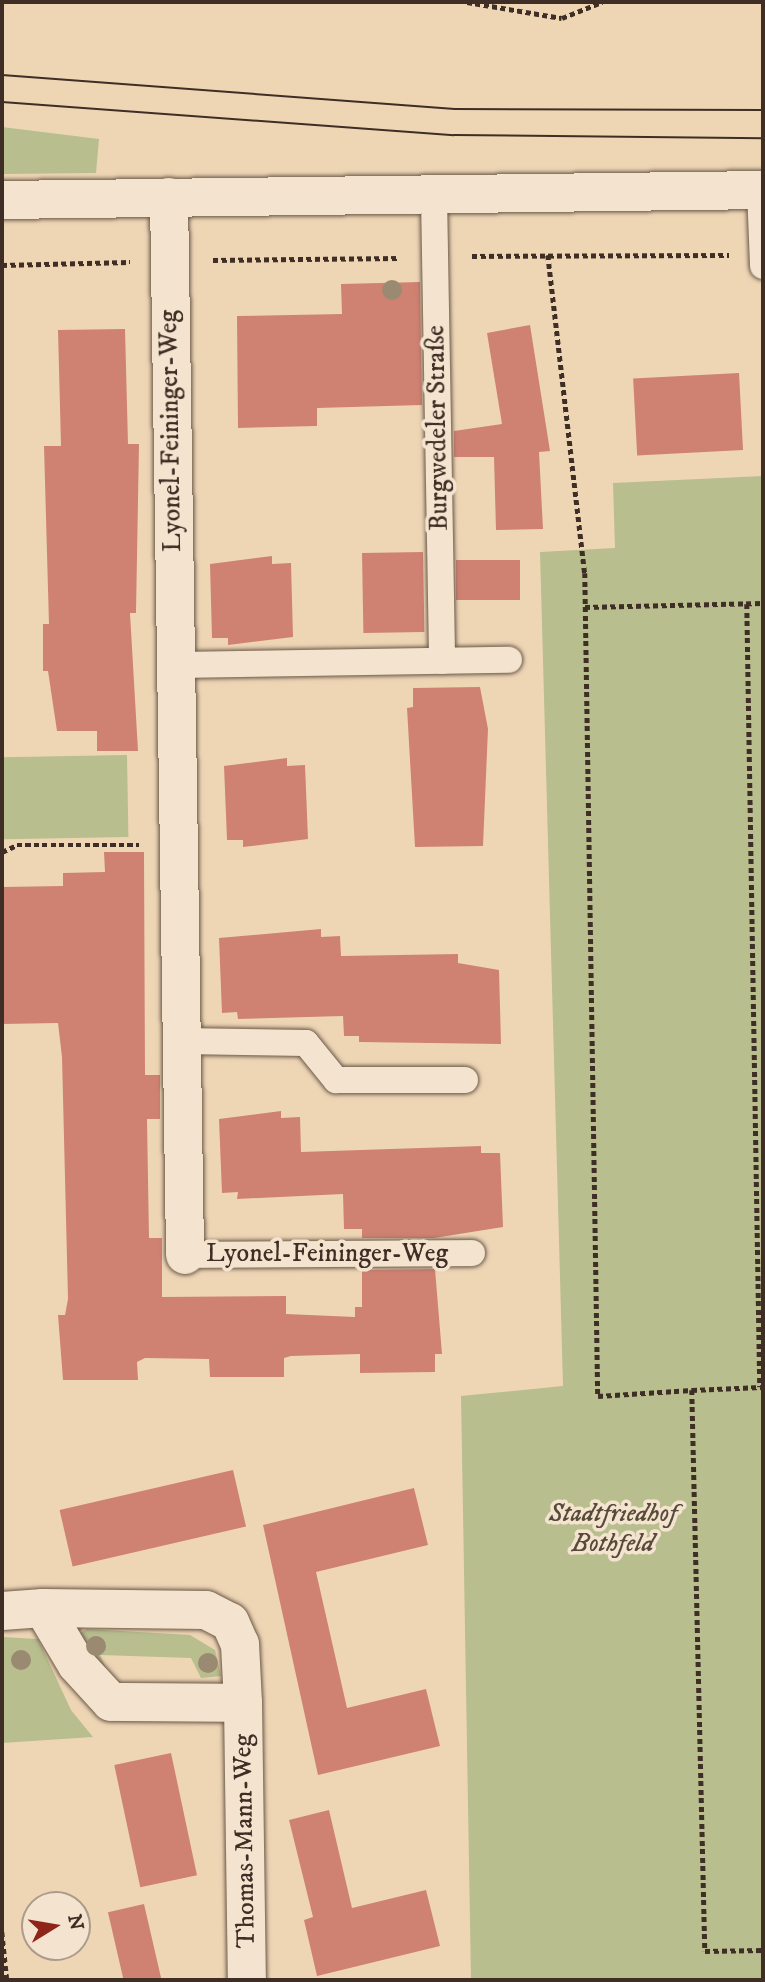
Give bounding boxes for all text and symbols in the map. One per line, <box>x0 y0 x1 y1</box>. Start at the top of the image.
street label: Lyonel-Feininger-Weg <box>153 310 189 552</box>
street label: Burgwedeler Straße <box>421 325 455 531</box>
street label: Lyonel-Feininger-Weg <box>206 1238 448 1270</box>
park label: Stadtfriedhof Bothfeld <box>549 1498 677 1560</box>
street label: Thomas-Mann-Weg <box>228 1734 262 1948</box>
north arrow <box>21 1891 91 1961</box>
text: N <box>62 1912 88 1932</box>

